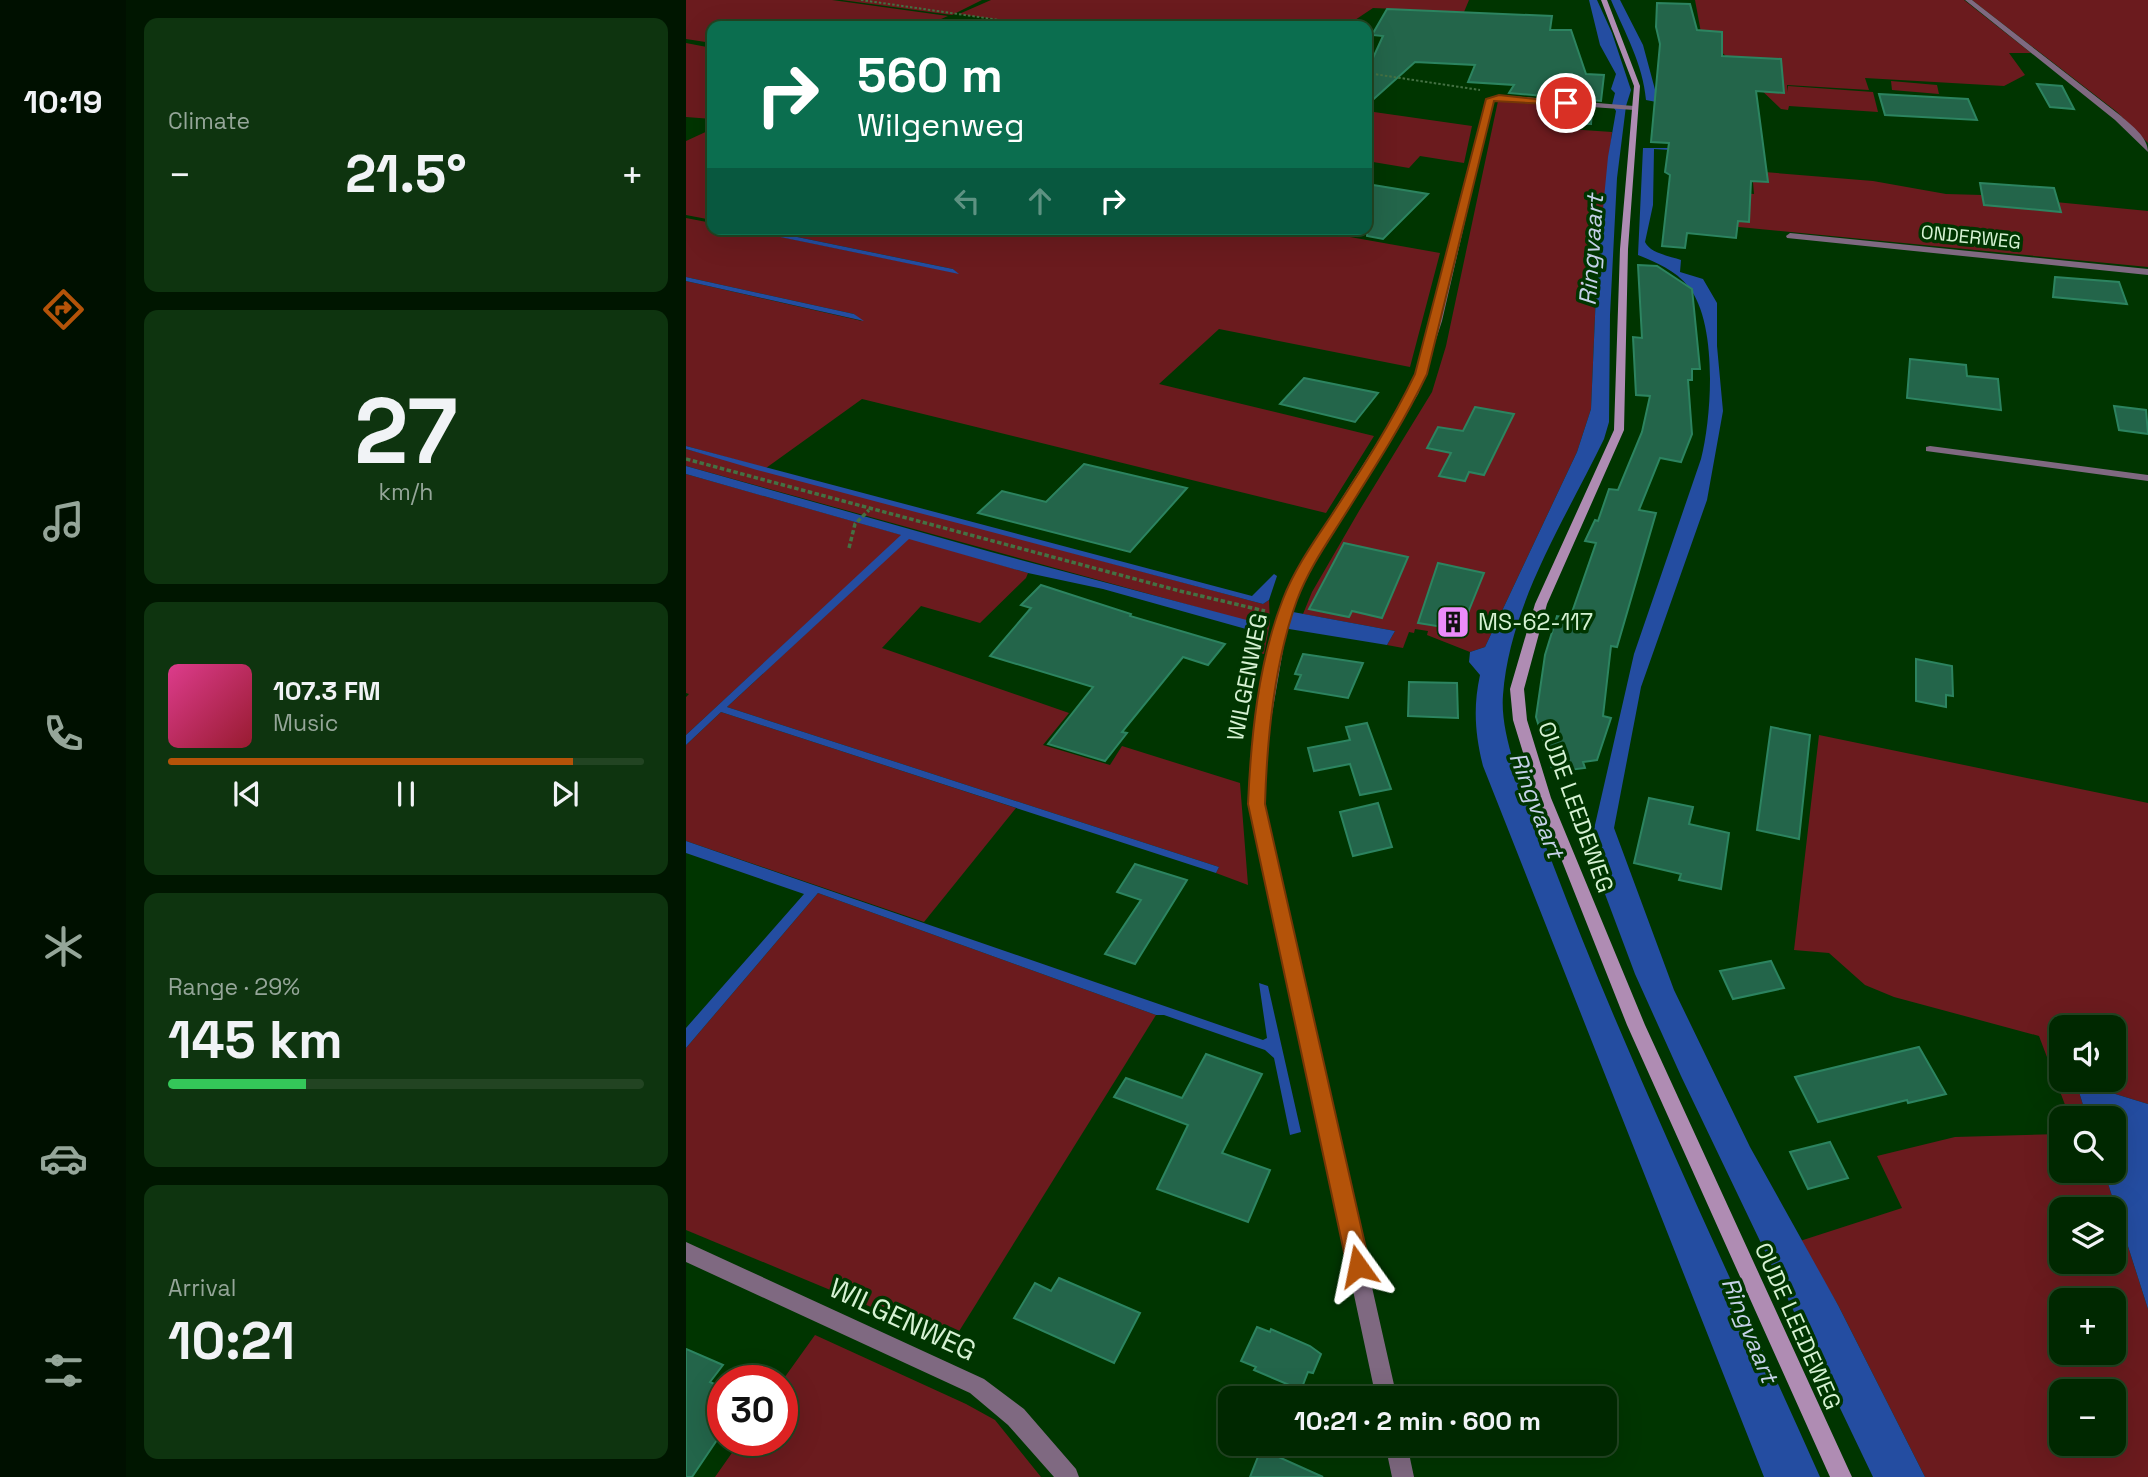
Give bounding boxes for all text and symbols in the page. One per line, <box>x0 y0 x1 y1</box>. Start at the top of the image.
text: 560 m <box>857 44 1003 106</box>
icon: right <box>742 49 833 140</box>
pin <box>1536 73 1596 133</box>
text: 10:19 <box>24 82 102 122</box>
icon: arrive <box>1547 84 1585 122</box>
text: Wilgenweg <box>857 105 1024 145</box>
text: Climate <box>168 106 250 136</box>
text: 21.5° <box>345 141 467 207</box>
text: − <box>168 151 192 199</box>
text: + <box>620 151 644 199</box>
icon: left <box>948 182 986 220</box>
icon: ahead <box>1021 182 1059 220</box>
icon: right <box>1094 182 1132 220</box>
water label: Ringvaart <box>1572 191 1610 307</box>
street label: ONDERWEG <box>1920 219 2022 255</box>
icon: directions <box>39 285 88 334</box>
text: 27 <box>354 373 458 490</box>
text: km/h <box>379 477 433 507</box>
icon: music <box>39 497 88 546</box>
building icon: MS-62-117 <box>1434 603 1472 641</box>
place label: MS-62-117 <box>1478 607 1593 637</box>
street label: WILGENWEG <box>1220 611 1274 743</box>
text: 107.3 FM <box>273 674 381 708</box>
text: Music <box>273 708 338 738</box>
icon: phone <box>39 709 88 758</box>
street label: OUDE LEEDEWEG <box>1531 717 1621 897</box>
water label: Ringvaart <box>1503 747 1572 864</box>
icon: previous <box>228 775 266 813</box>
icon: pause <box>387 775 425 813</box>
icon: next <box>546 775 584 813</box>
icon: climate <box>39 922 88 971</box>
text: Range · 29% <box>168 972 300 1002</box>
text: 145 km <box>168 1007 343 1073</box>
map controls <box>2049 1015 2126 1456</box>
button: sound <box>2049 1015 2126 1092</box>
button: search <box>2049 1106 2126 1183</box>
icon: car <box>39 1134 88 1183</box>
button: layers <box>2049 1197 2126 1274</box>
position arrow <box>1321 1229 1395 1303</box>
street label: OUDE LEEDEWEG <box>1748 1238 1848 1414</box>
street label: WILGENWEG <box>824 1269 982 1369</box>
text: Arrival <box>168 1273 236 1303</box>
water label: Ringvaart <box>1715 1273 1786 1389</box>
button: + <box>2049 1288 2126 1365</box>
text: 10:21 <box>168 1308 295 1374</box>
icon: filters <box>39 1346 88 1395</box>
speed limit sign: 30 <box>707 1365 798 1456</box>
button: − <box>2049 1379 2126 1456</box>
text: 10:21 · 2 min · 600 m <box>1294 1404 1541 1438</box>

